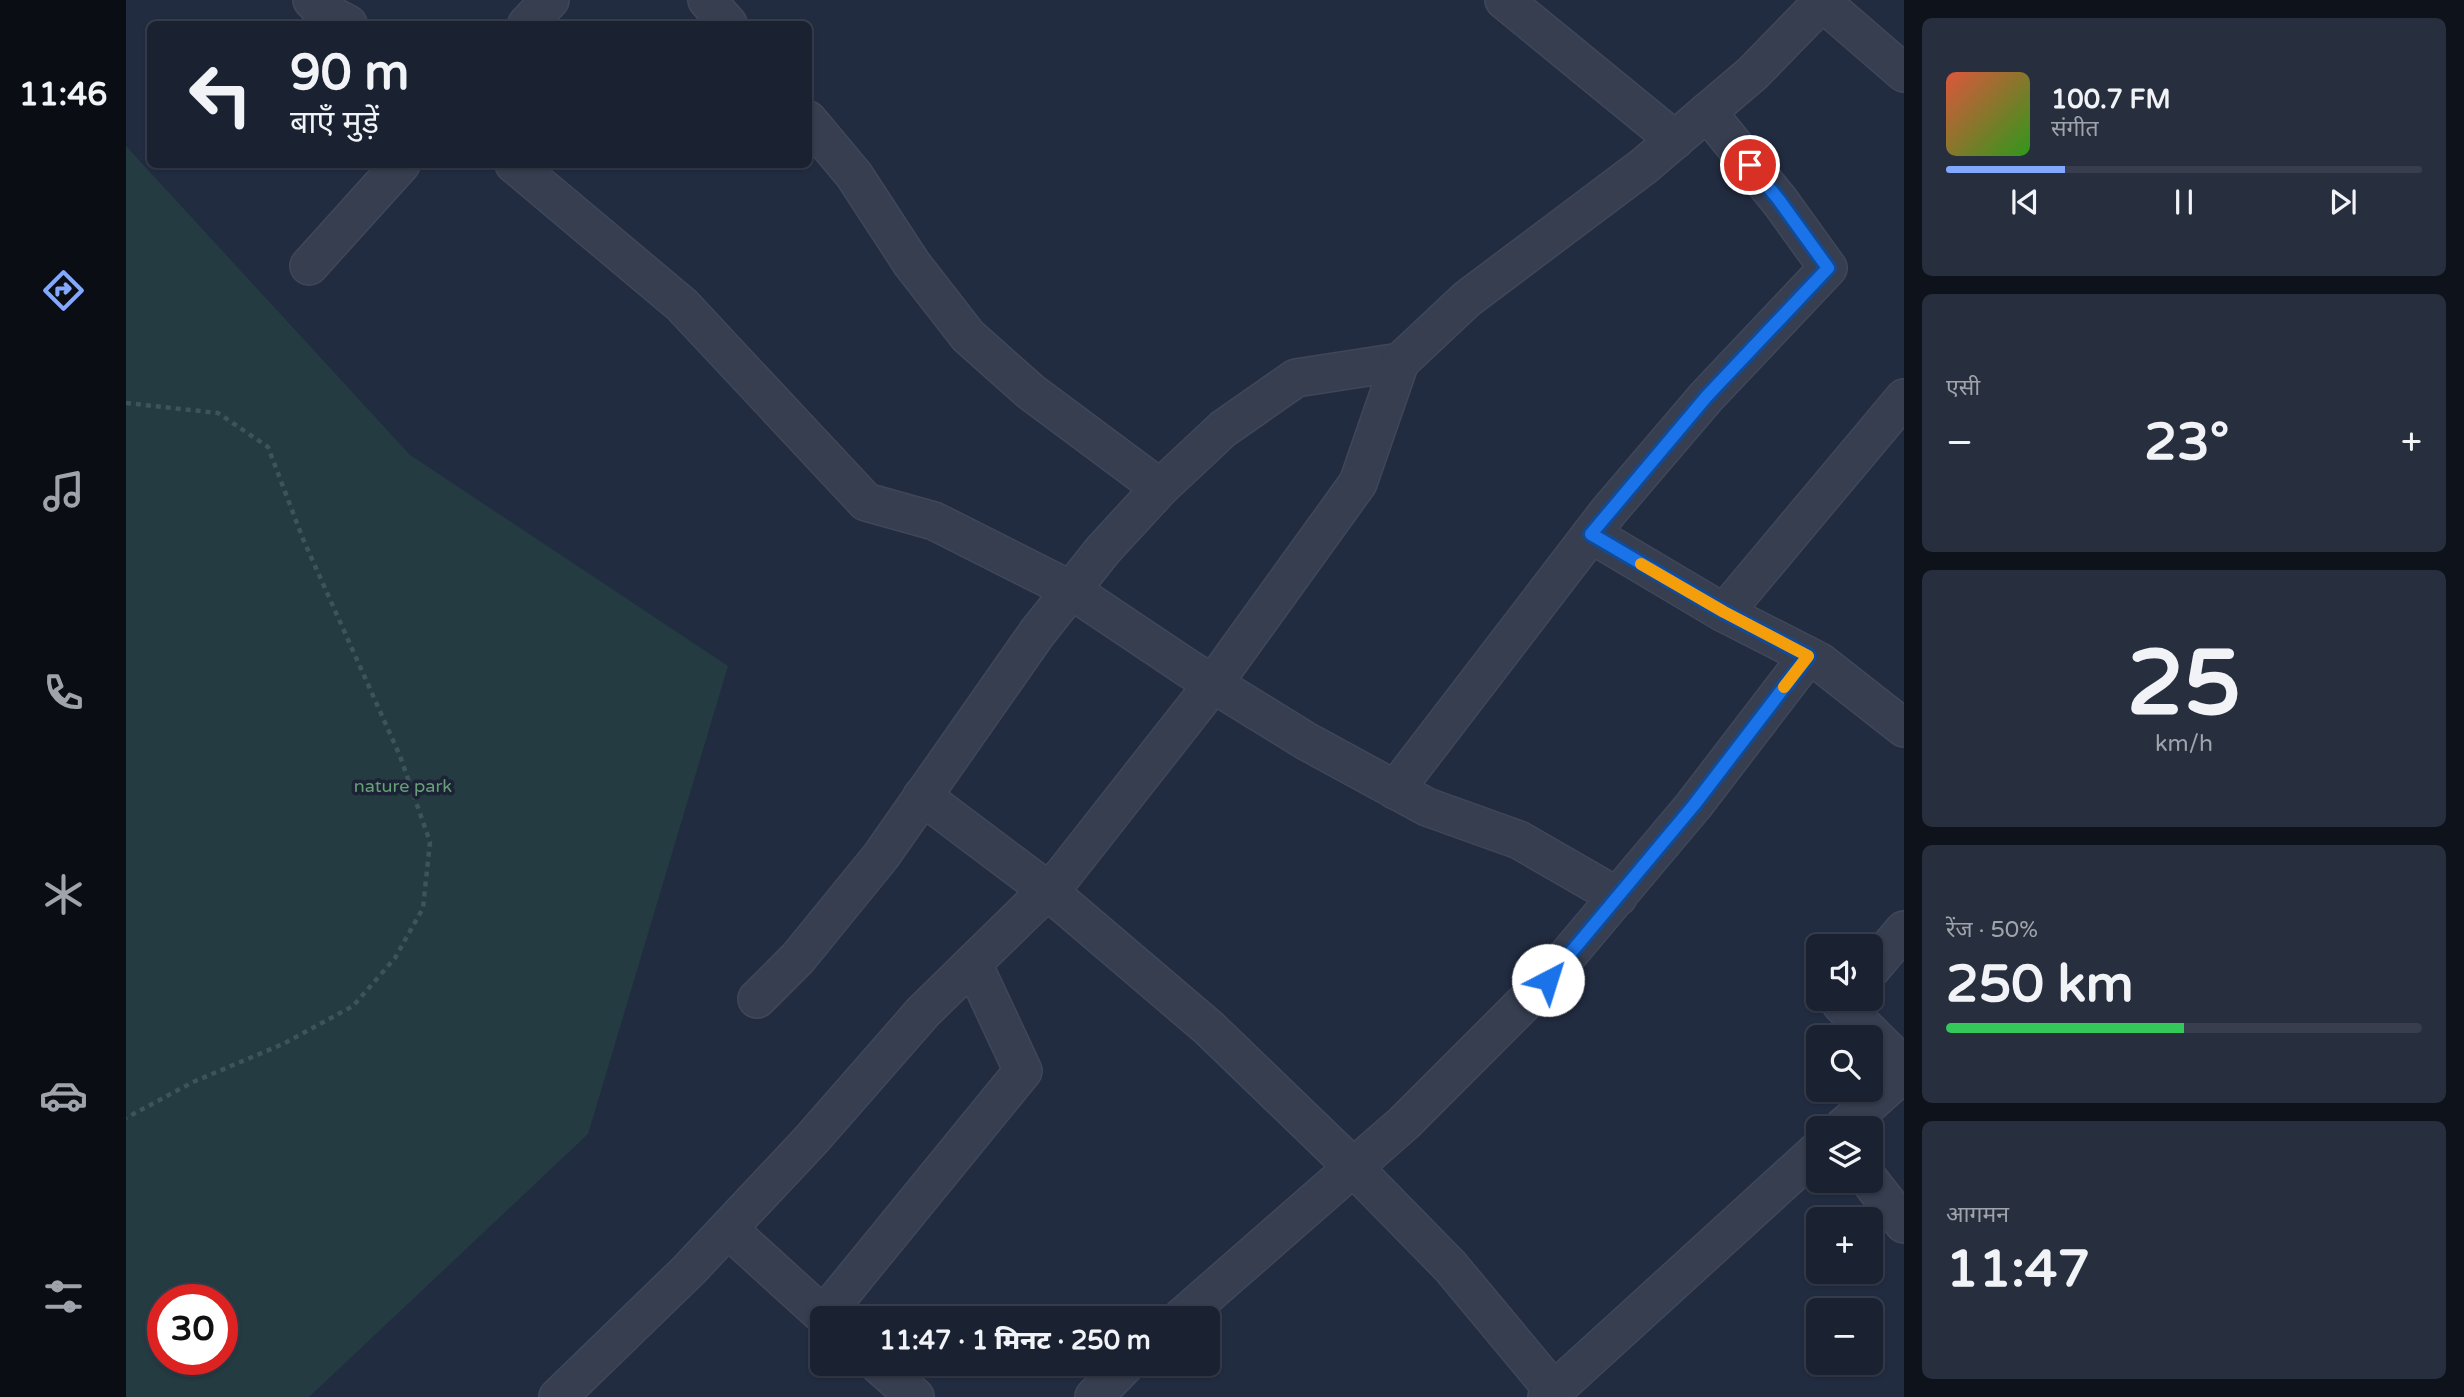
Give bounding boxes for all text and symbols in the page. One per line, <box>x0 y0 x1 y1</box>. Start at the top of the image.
text: 90 m <box>290 44 409 103</box>
icon: left <box>175 49 266 140</box>
text: 11:46 <box>19 76 107 114</box>
text: 100.7 FM <box>2051 84 2171 115</box>
text: बाएँ मुड़ें <box>290 104 379 142</box>
text: संगीत <box>2051 115 2099 143</box>
pin <box>1720 135 1780 195</box>
icon: arrive <box>1731 146 1769 184</box>
icon: previous <box>2006 183 2044 221</box>
icon: pause <box>2165 183 2203 221</box>
icon: next <box>2324 183 2362 221</box>
icon: directions <box>39 266 88 315</box>
text: एसी <box>1946 374 1980 402</box>
text: 23° <box>2144 411 2229 474</box>
text: − <box>1946 420 1973 466</box>
text: + <box>2401 420 2422 466</box>
icon: music <box>39 467 88 516</box>
text: 25 <box>2127 629 2241 739</box>
icon: phone <box>39 668 88 717</box>
text: km/h <box>2155 730 2213 758</box>
park label: nature park <box>354 775 452 797</box>
icon: climate <box>39 870 88 919</box>
text: रेंज · 50% <box>1946 916 2038 944</box>
map controls <box>1806 934 1883 1375</box>
button: sound <box>1806 934 1883 1011</box>
position arrow <box>1511 943 1585 1017</box>
text: 250 km <box>1946 953 2134 1016</box>
button: search <box>1806 1025 1883 1102</box>
icon: car <box>39 1071 88 1120</box>
button: layers <box>1806 1116 1883 1193</box>
text: आगमन <box>1946 1201 2009 1229</box>
button: + <box>1806 1207 1883 1284</box>
text: 11:47 <box>1946 1238 2090 1301</box>
icon: filters <box>39 1272 88 1321</box>
speed limit sign: 30 <box>147 1284 238 1375</box>
button: − <box>1806 1298 1883 1375</box>
text: 11:47 · 1 मिनट · 250 m <box>879 1325 1151 1356</box>

